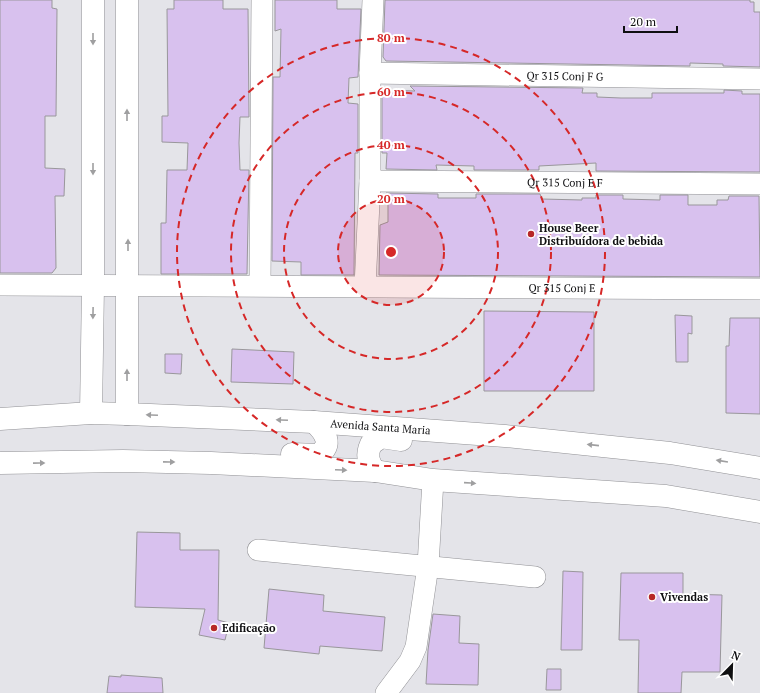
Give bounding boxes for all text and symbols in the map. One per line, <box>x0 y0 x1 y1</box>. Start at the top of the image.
scale bar <box>624 8 677 34</box>
text: 20 m <box>630 14 657 29</box>
text: 80 m <box>377 30 405 45</box>
one-way arrow <box>90 33 96 46</box>
street label: Qr 315 Conj F G <box>526 68 604 84</box>
text: 60 m <box>377 84 405 99</box>
one-way arrow <box>124 108 130 121</box>
text: 40 m <box>377 137 405 152</box>
one-way arrow <box>90 163 96 176</box>
street label: Qr 315 Conj E F <box>527 175 603 190</box>
text: 20 m <box>377 191 405 206</box>
place label: House Beer Distribuídora de bebida <box>539 221 663 248</box>
marker: House Beer Distribuídora de bebida <box>526 229 536 239</box>
one-way arrow <box>125 238 131 251</box>
centre of rings <box>384 245 398 259</box>
street label: Qr 315 Conj E <box>528 281 596 295</box>
one-way arrow <box>90 307 96 320</box>
one-way arrow <box>124 368 130 381</box>
one-way arrow <box>146 411 158 418</box>
street label: Avenida Santa Maria <box>330 416 431 438</box>
one-way arrow <box>276 417 288 424</box>
one-way arrow <box>587 442 599 448</box>
one-way arrow <box>715 458 728 464</box>
one-way arrow <box>163 459 176 465</box>
one-way arrow <box>33 460 46 466</box>
one-way arrow <box>335 466 347 473</box>
one-way arrow <box>464 479 476 486</box>
place label: Vivendas <box>660 590 708 604</box>
marker: Vivendas <box>647 592 657 602</box>
place label: Edificação <box>222 621 276 635</box>
marker: Edificação <box>209 623 219 633</box>
north arrow <box>712 645 752 685</box>
text: N <box>729 648 743 664</box>

